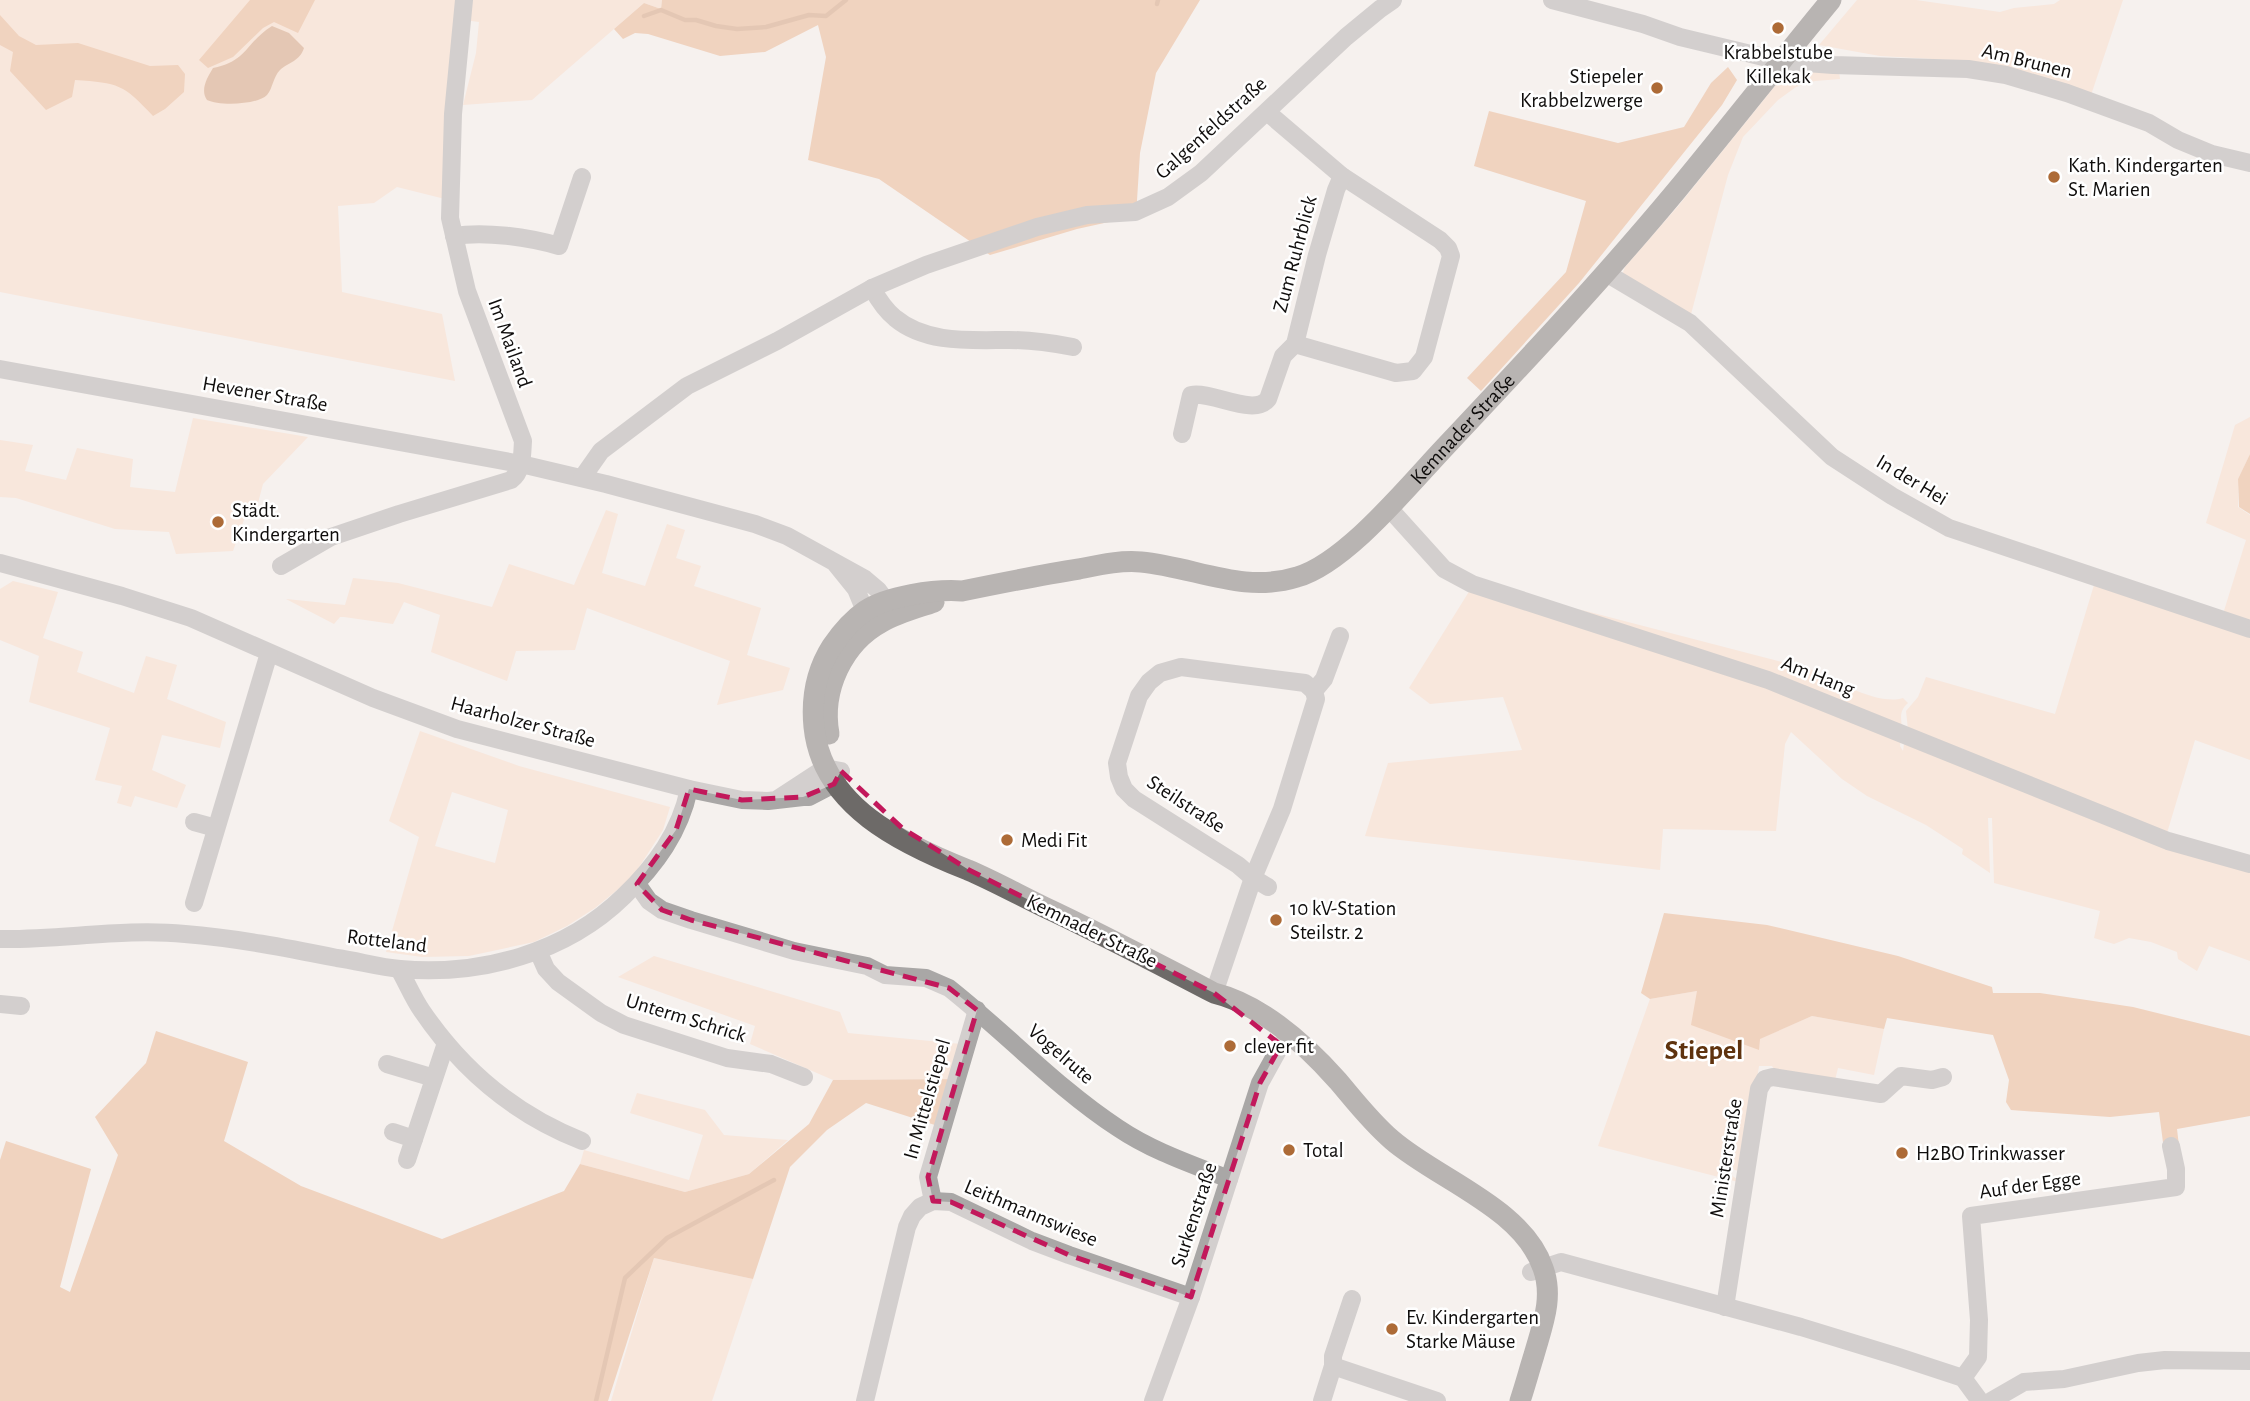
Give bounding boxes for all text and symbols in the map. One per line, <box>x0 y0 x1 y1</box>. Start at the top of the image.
marker: Krabbelstube Killekak <box>1770 20 1786 36</box>
street label: Am Brunen <box>1980 40 2074 82</box>
place label: Krabbelstube Killekak <box>1723 42 1833 87</box>
place label: Stiepeler Krabbelzwerge <box>1520 66 1643 111</box>
street label: Galgenfeldstraße <box>1151 73 1271 183</box>
marker: Stiepeler Krabbelzwerge <box>1649 80 1665 96</box>
place label: Kath. Kindergarten St. Marien <box>2068 155 2223 200</box>
marker: Kath. Kindergarten St. Marien <box>2046 169 2062 185</box>
street label: Zum Ruhrblick <box>1269 193 1321 315</box>
street label: Im Mailand <box>484 296 536 391</box>
street label: Kemnader Straße <box>1406 369 1519 488</box>
street label: Hevener Straße <box>201 373 329 415</box>
street label: In der Hei <box>1873 451 1951 509</box>
place label: Städt. Kindergarten <box>232 500 340 545</box>
marker: Städt. Kindergarten <box>210 514 226 530</box>
street label: Am Hang <box>1779 652 1858 700</box>
street label: Haarholzer Straße <box>448 693 598 751</box>
street label: Steilstraße <box>1143 771 1229 837</box>
place label: Medi Fit <box>1021 830 1087 851</box>
marker: Medi Fit <box>999 832 1015 848</box>
street label: Kemnader Straße <box>1023 890 1161 972</box>
place label: 10 kV-Station Steilstr. 2 <box>1290 898 1396 943</box>
marker: 10 kV-Station Steilstr. 2 <box>1268 912 1284 928</box>
street label: Rotteland <box>346 926 428 956</box>
street label: Unterm Schrick <box>623 990 749 1046</box>
street label: Vogelrute <box>1024 1020 1098 1088</box>
street label: In Mittelstiepel <box>900 1036 954 1162</box>
place label: clever fit <box>1244 1036 1314 1057</box>
district label: Stiepel <box>1665 1037 1743 1065</box>
marker: clever fit <box>1222 1038 1238 1054</box>
street label: Ministerstraße <box>1706 1097 1746 1219</box>
place label: Total <box>1303 1140 1344 1161</box>
marker: Total <box>1281 1142 1297 1158</box>
place label: H2BO Trinkwasser <box>1916 1143 2065 1164</box>
marker: H2BO Trinkwasser <box>1894 1145 1910 1161</box>
street label: Surkenstraße <box>1167 1160 1221 1270</box>
street label: Auf der Egge <box>1978 1167 2082 1203</box>
street label: Leithmannswiese <box>961 1175 1101 1251</box>
place label: Ev. Kindergarten Starke Mäuse <box>1406 1307 1539 1352</box>
marker: Ev. Kindergarten Starke Mäuse <box>1384 1321 1400 1337</box>

